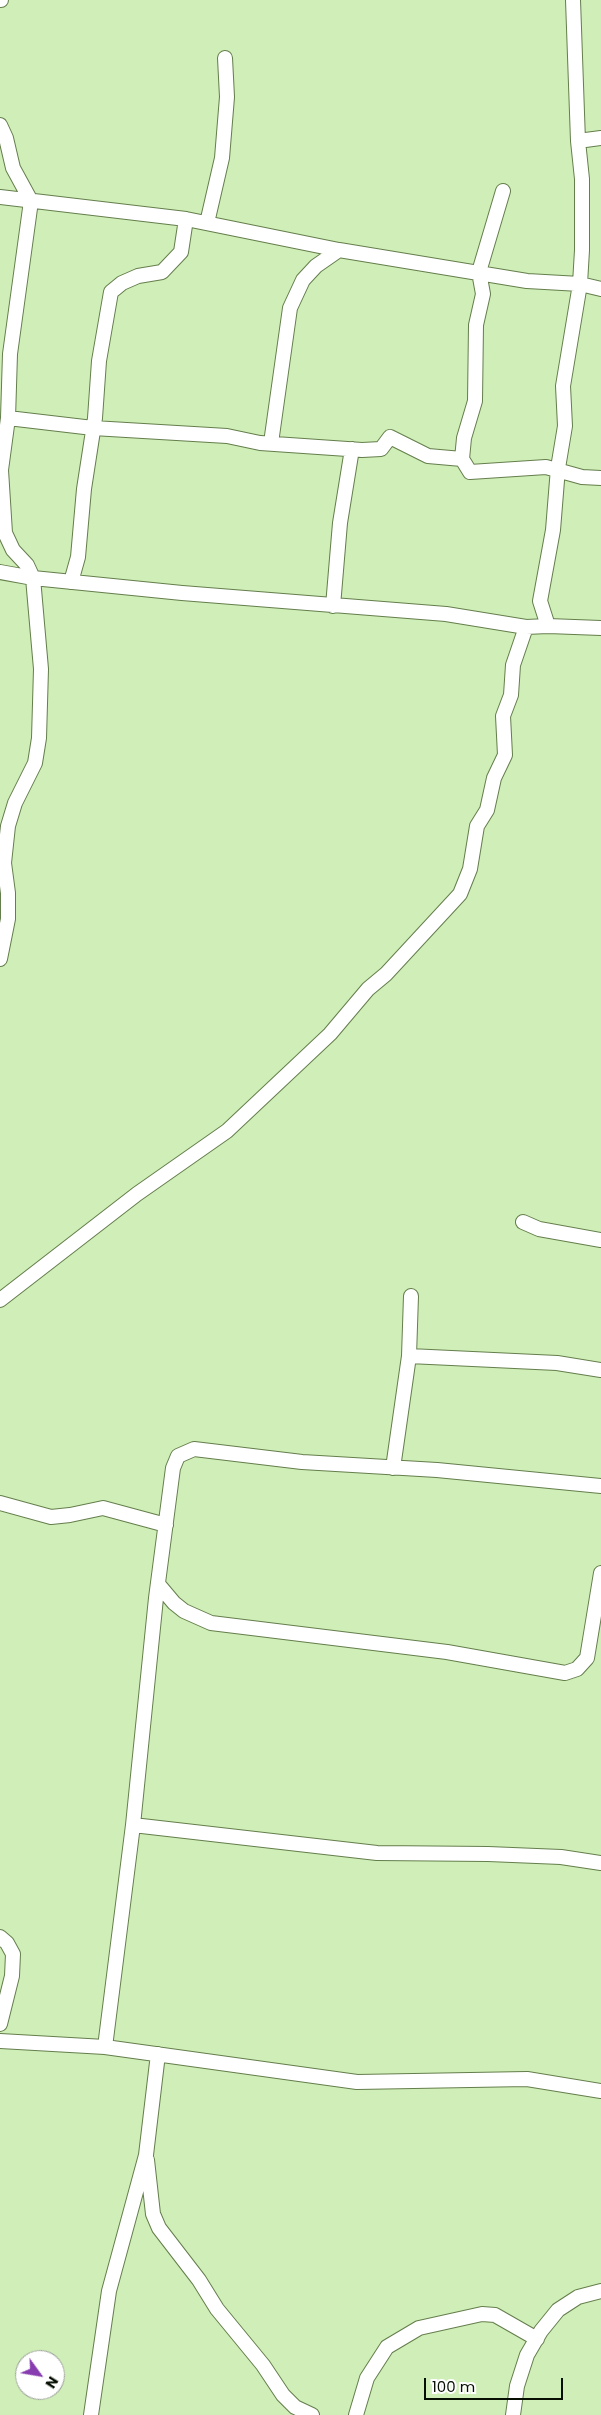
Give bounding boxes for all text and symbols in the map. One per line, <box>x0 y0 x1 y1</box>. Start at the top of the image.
north arrow <box>15 2350 65 2400</box>
scale bar <box>426 2368 565 2400</box>
text: N <box>41 2373 63 2392</box>
text: 100 m <box>432 2376 475 2397</box>

